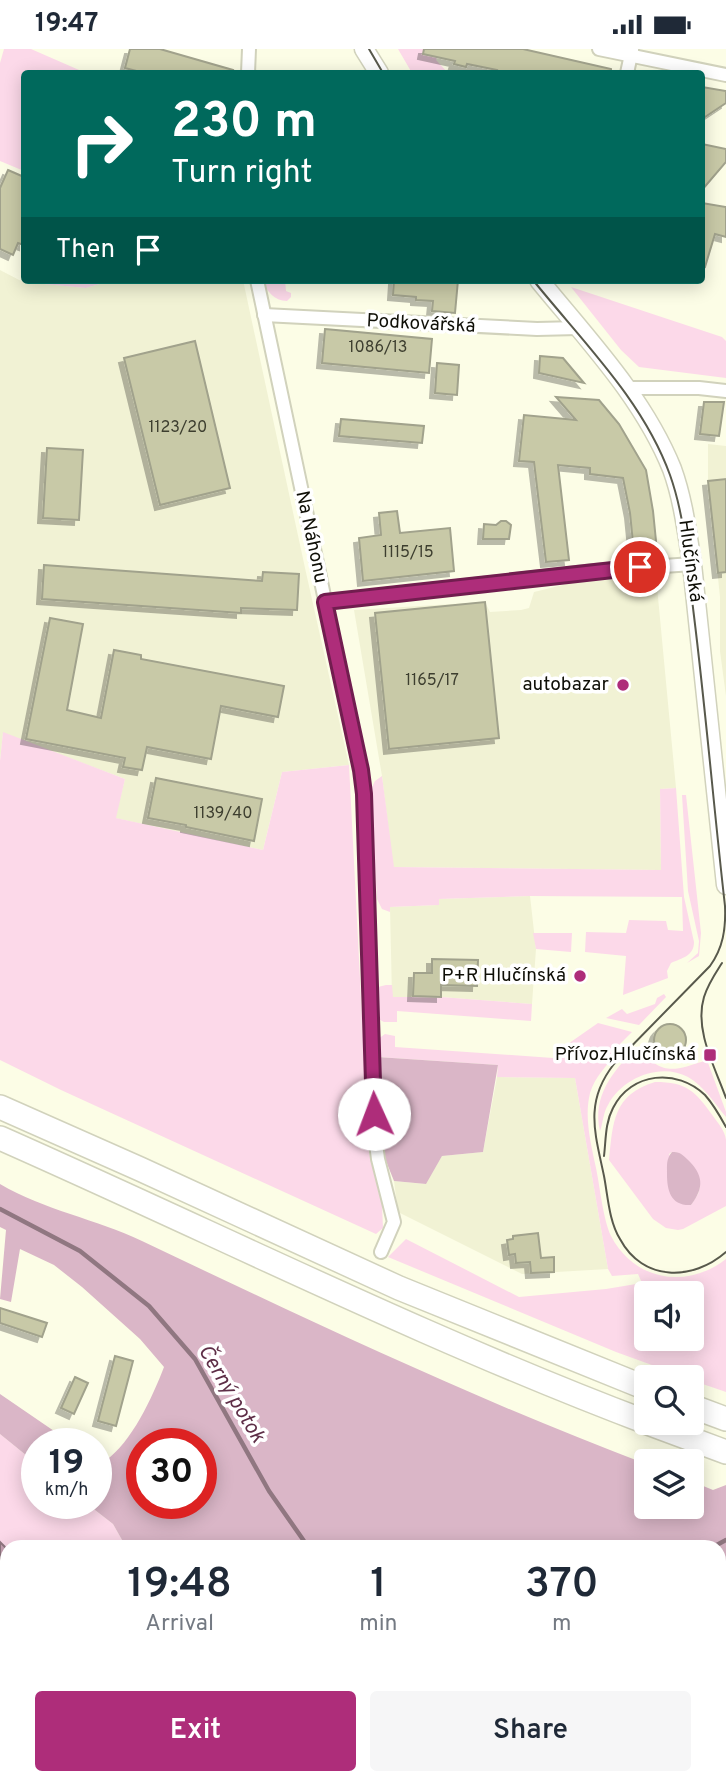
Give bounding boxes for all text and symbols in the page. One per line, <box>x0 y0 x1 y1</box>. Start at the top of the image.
text: 19:47 <box>35 8 98 41</box>
text: 230 m <box>171 93 317 155</box>
icon: right <box>56 98 147 189</box>
text: Turn right <box>171 154 313 194</box>
icon: arrive <box>129 231 167 269</box>
text: Then <box>56 234 115 267</box>
street label: Podkovářská <box>366 309 476 339</box>
house number: 1086/13 <box>348 338 408 358</box>
house number: 1123/20 <box>149 418 207 438</box>
street label: Na Náhonu <box>290 489 332 585</box>
street label: Hlučínská <box>672 518 708 604</box>
pin <box>610 537 670 597</box>
house number: 1115/15 <box>382 543 434 563</box>
icon: arrive <box>621 548 659 586</box>
house number: 1165/17 <box>405 671 459 691</box>
place label: autobazar <box>523 673 610 697</box>
marker: autobazar <box>615 677 631 693</box>
house number: 1139/40 <box>194 804 252 824</box>
place label: P+R Hlučínská <box>442 964 566 988</box>
marker: P+R Hlučínská <box>572 968 588 984</box>
place label: Přívoz,Hlučínská <box>555 1043 696 1067</box>
marker: Přívoz,Hlučínská <box>702 1047 718 1063</box>
position arrow <box>337 1077 411 1151</box>
map controls <box>634 1281 704 1519</box>
button: sound <box>634 1281 704 1351</box>
water label: Černý potok <box>191 1340 272 1448</box>
button: search <box>634 1365 704 1435</box>
speed limit sign: 30 <box>126 1428 217 1519</box>
text: 19 <box>49 1442 84 1486</box>
button: layers <box>634 1449 704 1519</box>
text: km/h <box>45 1479 88 1502</box>
text: 19:48 <box>127 1559 232 1612</box>
text: 1 <box>370 1559 387 1612</box>
text: 370 <box>525 1559 599 1612</box>
text: Arrival <box>145 1610 214 1639</box>
text: min <box>359 1610 398 1639</box>
text: m <box>552 1610 572 1639</box>
button: Exit <box>35 1691 356 1771</box>
button: Share <box>370 1691 691 1771</box>

